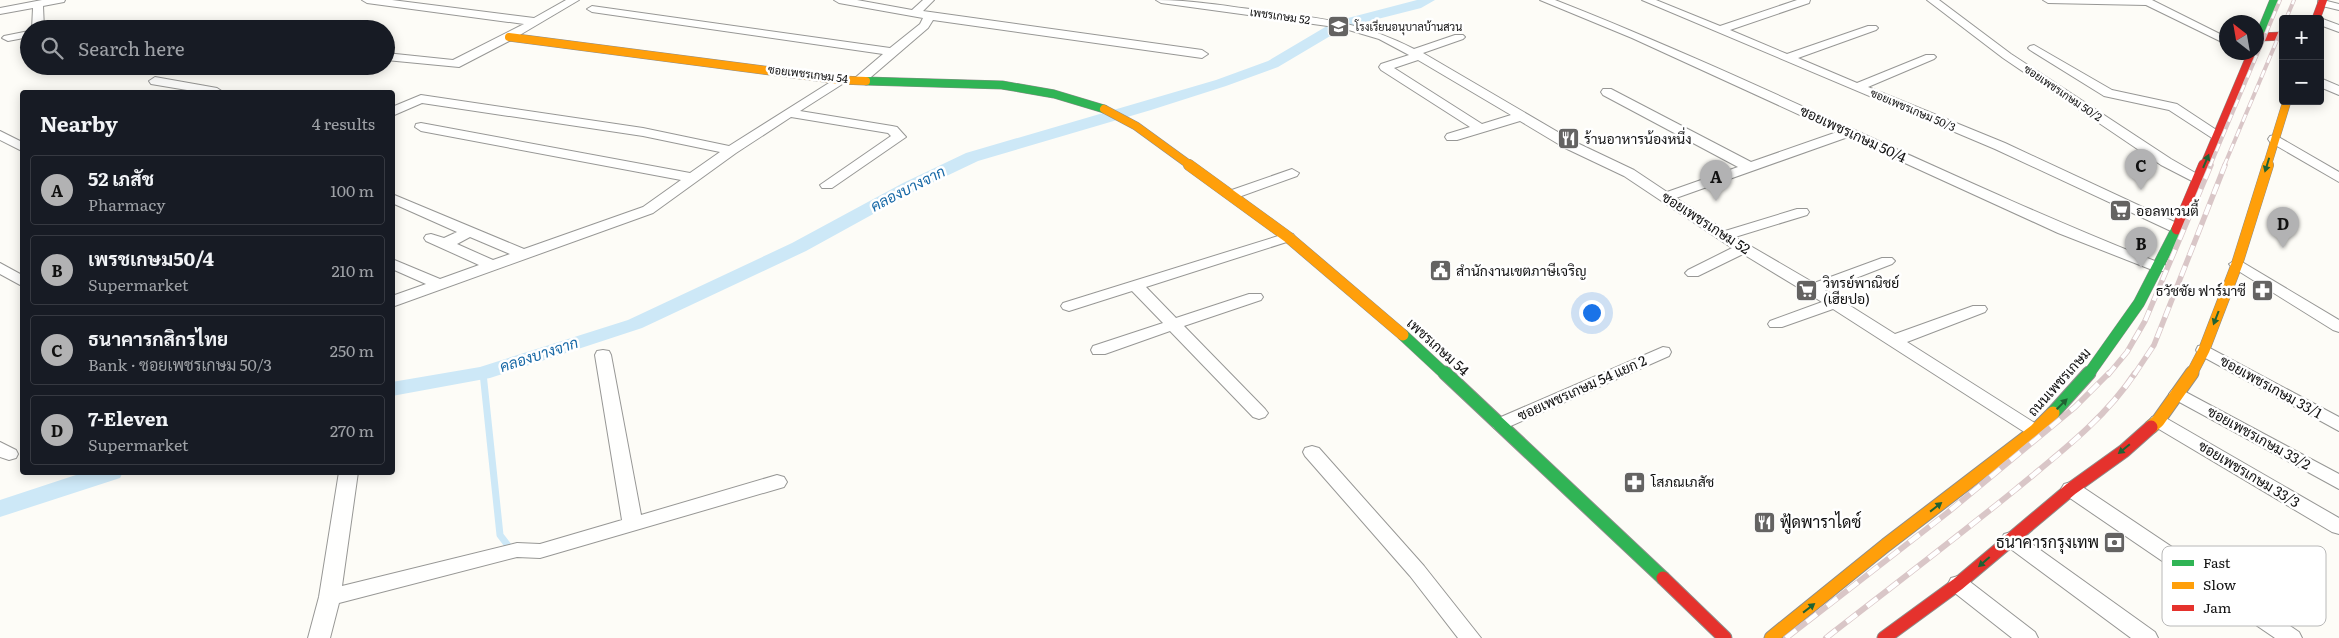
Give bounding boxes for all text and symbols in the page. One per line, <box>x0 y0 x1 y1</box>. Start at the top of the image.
street label: เพชรเกษม 52 <box>1249 3 1312 27</box>
school or university icon: โรงเรียนอนุบาลบ้านสวน <box>1327 15 1351 39</box>
north arrow <box>2219 15 2264 60</box>
map controls <box>2279 15 2324 105</box>
button: + <box>2279 15 2324 60</box>
place label: โรงเรียนอนุบาลบ้านสวน <box>1354 18 1462 36</box>
search box <box>20 20 395 75</box>
icon: search <box>38 34 66 62</box>
text: Search here <box>78 34 185 62</box>
street label: ซอยเพชรเกษม 54 <box>767 60 849 86</box>
street label: ซอยเพชรเกษม 50/2 <box>2021 60 2106 125</box>
button: − <box>2279 60 2324 105</box>
street label: ซอยเพชรเกษม 50/3 <box>1868 84 1959 134</box>
street label: ซอยเพชรเกษม 50/4 <box>1797 100 1910 167</box>
text: Nearby <box>40 107 118 138</box>
text: 4 results <box>312 111 375 135</box>
restaurant icon: ร้านอาหารน้องหนึ่ง <box>1556 127 1580 151</box>
place label: ร้านอาหารน้องหนึ่ง <box>1584 127 1692 148</box>
pin: C <box>2125 149 2157 190</box>
one-way arrow <box>2203 154 2211 168</box>
one-way arrow <box>2263 157 2271 172</box>
water label: คลองบางจาก <box>866 159 949 216</box>
pin: A <box>1700 160 1732 201</box>
text: 52 เภสัช <box>88 164 154 192</box>
text: A <box>51 178 63 202</box>
text: 100 m <box>330 178 374 202</box>
street label: ซอยเพชรเกษม 52 <box>1658 186 1755 258</box>
text: Pharmacy <box>88 192 166 216</box>
supermarket icon: ออลทเวนตี้ <box>2108 199 2132 223</box>
place label: ออลทเวนตี้ <box>2136 199 2200 220</box>
pin: D <box>2267 207 2299 248</box>
pin: B <box>2125 227 2157 268</box>
text: เพรชเกษม50/4 <box>88 244 214 272</box>
text: B <box>51 258 63 282</box>
text: 210 m <box>331 258 374 282</box>
public building icon: สำนักงานเขตภาษีเจริญ <box>1428 259 1452 283</box>
place label: สำนักงานเขตภาษีเจริญ <box>1456 260 1587 280</box>
text: Supermarket <box>88 272 188 296</box>
place label: วิทูรย์พาณิชย์ (เฮียปอ) <box>1822 272 1899 308</box>
supermarket icon: วิทูรย์พาณิชย์ (เฮียปอ) <box>1795 279 1819 303</box>
pharmacy icon: ธวัชชัย ฟาร์มาซี <box>2250 279 2274 303</box>
place label: ธวัชชัย ฟาร์มาซี <box>2156 280 2246 300</box>
your location <box>1579 300 1605 326</box>
one-way arrow <box>2212 311 2219 326</box>
street label: เพชรเกษม 54 <box>1403 313 1474 380</box>
text: ธนาคารกสิกรไทย <box>88 324 228 352</box>
water label: คลองบางจาก <box>496 330 581 377</box>
text: C <box>51 338 63 362</box>
text: 250 m <box>330 338 374 362</box>
street label: ถนนเพชรเกษม <box>2022 343 2095 420</box>
street label: ซอยเพชรเกษม 54 แยก 2 <box>1514 350 1649 425</box>
street label: ซอยเพชรเกษม 33/1 <box>2217 350 2326 423</box>
text: Bank · ซอยเพชรเกษม 50/3 <box>88 352 272 376</box>
one-way arrow <box>2056 399 2068 411</box>
street label: ซอยเพชรเกษม 33/2 <box>2204 400 2315 474</box>
text: 7-Eleven <box>88 404 169 432</box>
text: D <box>51 418 63 442</box>
text: 270 m <box>330 418 374 442</box>
text: Supermarket <box>88 432 188 456</box>
street label: ซอยเพชรเกษม 33/3 <box>2195 435 2304 511</box>
one-way arrow <box>2118 444 2131 455</box>
pharmacy icon: โสภณเภสัช <box>1623 470 1647 494</box>
place label: โสภณเภสัช <box>1650 471 1714 491</box>
one-way arrow <box>1929 501 1942 512</box>
place label: ฟู้ดพาราไดซ์ <box>1780 509 1861 534</box>
restaurant icon: ฟู้ดพาราไดซ์ <box>1752 510 1776 534</box>
place label: ธนาคารกรุงเทพ <box>1996 529 2099 554</box>
bank icon: ธนาคารกรุงเทพ <box>2103 530 2127 554</box>
legend <box>2162 546 2326 626</box>
text: Fast <box>2203 552 2231 572</box>
one-way arrow <box>1978 556 1991 567</box>
text: Slow <box>2203 574 2236 594</box>
text: Jam <box>2203 597 2232 617</box>
one-way arrow <box>1802 602 1815 613</box>

